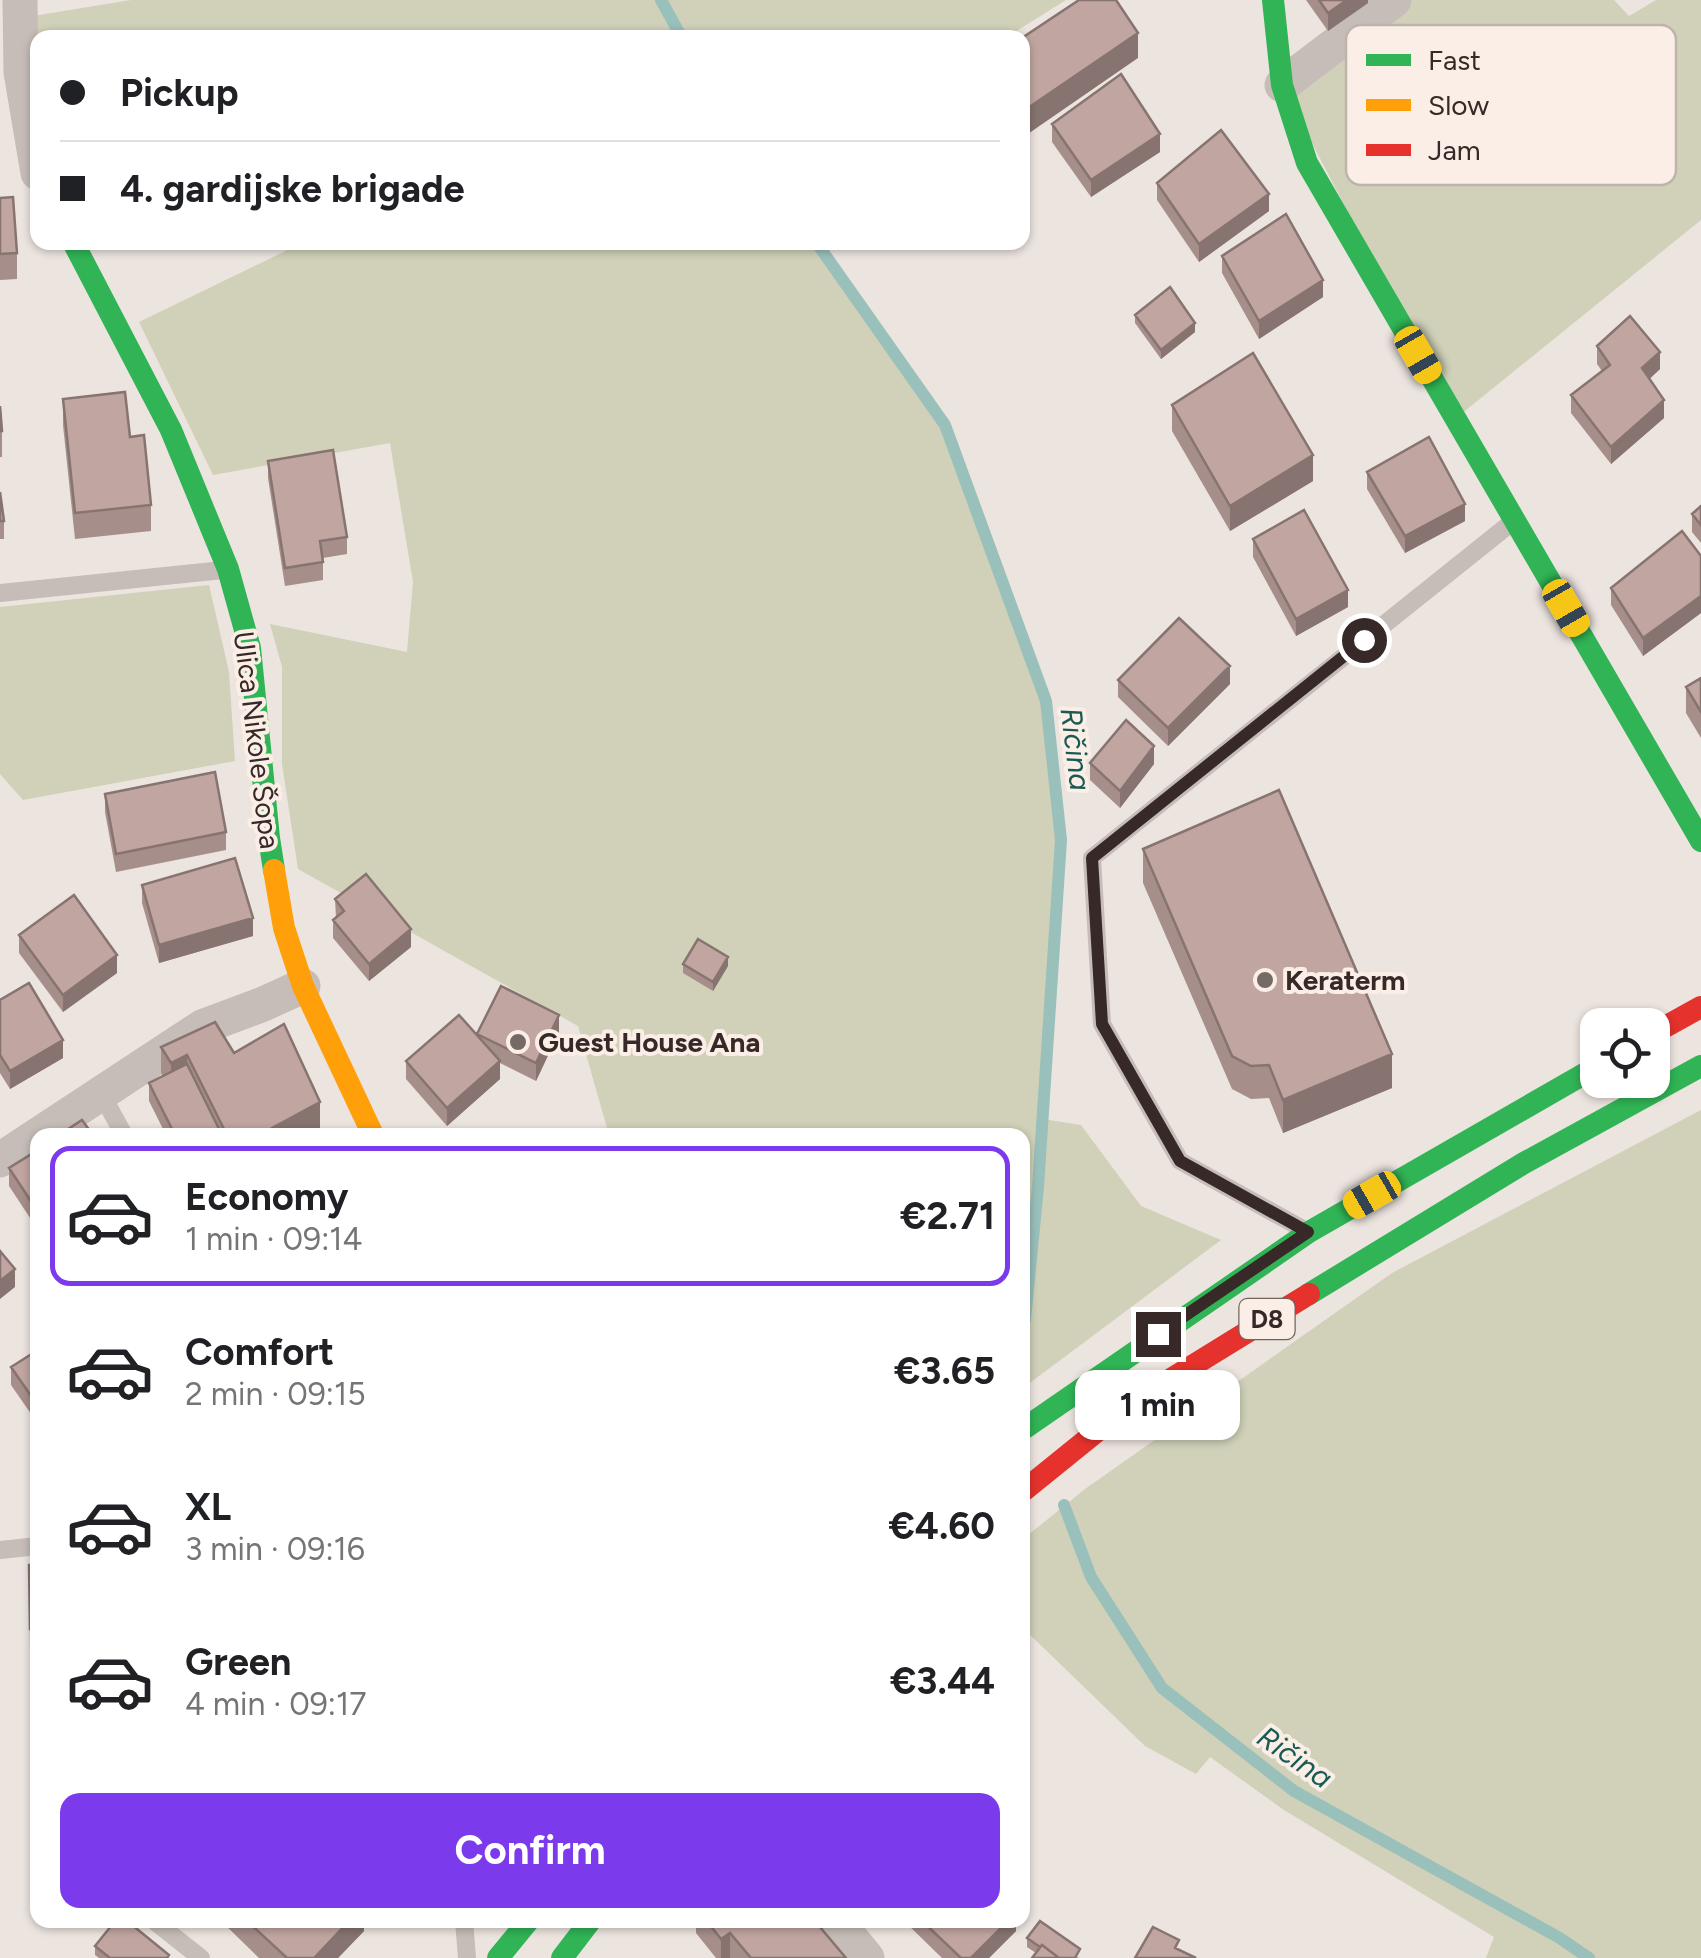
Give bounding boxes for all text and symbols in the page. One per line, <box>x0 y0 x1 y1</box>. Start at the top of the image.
legend <box>1346 25 1676 185</box>
text: Fast <box>1428 43 1481 77</box>
text: Pickup <box>120 70 238 116</box>
text: Slow <box>1428 88 1489 122</box>
text: Jam <box>1428 133 1481 167</box>
text: 4. gardijske brigade <box>120 166 465 212</box>
car <box>1390 322 1446 388</box>
car <box>1538 575 1594 641</box>
route start <box>1342 618 1387 663</box>
street label: Ulica Nikole Šopa <box>227 629 287 851</box>
water label: Ričina <box>1053 705 1099 793</box>
place label: Keraterm <box>1285 963 1405 997</box>
marker: Keraterm <box>1254 969 1276 991</box>
map controls <box>1580 1008 1670 1098</box>
button: locate <box>1580 1008 1670 1098</box>
place label: Guest House Ana <box>538 1025 760 1059</box>
marker: Guest House Ana <box>507 1031 529 1053</box>
car <box>1339 1167 1405 1223</box>
icon: car <box>65 1171 155 1261</box>
text: Economy <box>185 1174 348 1220</box>
text: €2.71 <box>900 1193 995 1239</box>
text: 1 min · 09:14 <box>185 1220 362 1258</box>
road number: D8 <box>1240 1299 1294 1339</box>
route end <box>1136 1312 1181 1357</box>
icon: car <box>65 1326 155 1416</box>
text: Comfort <box>185 1329 334 1375</box>
text: €3.65 <box>894 1348 995 1394</box>
callout: 1 min <box>1076 1369 1240 1439</box>
text: 2 min · 09:15 <box>185 1375 366 1413</box>
text: 1 min <box>1120 1386 1195 1424</box>
icon: car <box>65 1481 155 1571</box>
text: XL <box>185 1484 231 1530</box>
text: €4.60 <box>888 1503 995 1549</box>
text: 3 min · 09:16 <box>185 1530 365 1568</box>
icon: car <box>65 1636 155 1726</box>
text: Green <box>185 1639 291 1685</box>
text: €3.44 <box>890 1658 995 1704</box>
text: 4 min · 09:17 <box>185 1685 366 1723</box>
water label: Ričina <box>1250 1718 1340 1796</box>
button: Confirm <box>60 1793 1000 1908</box>

